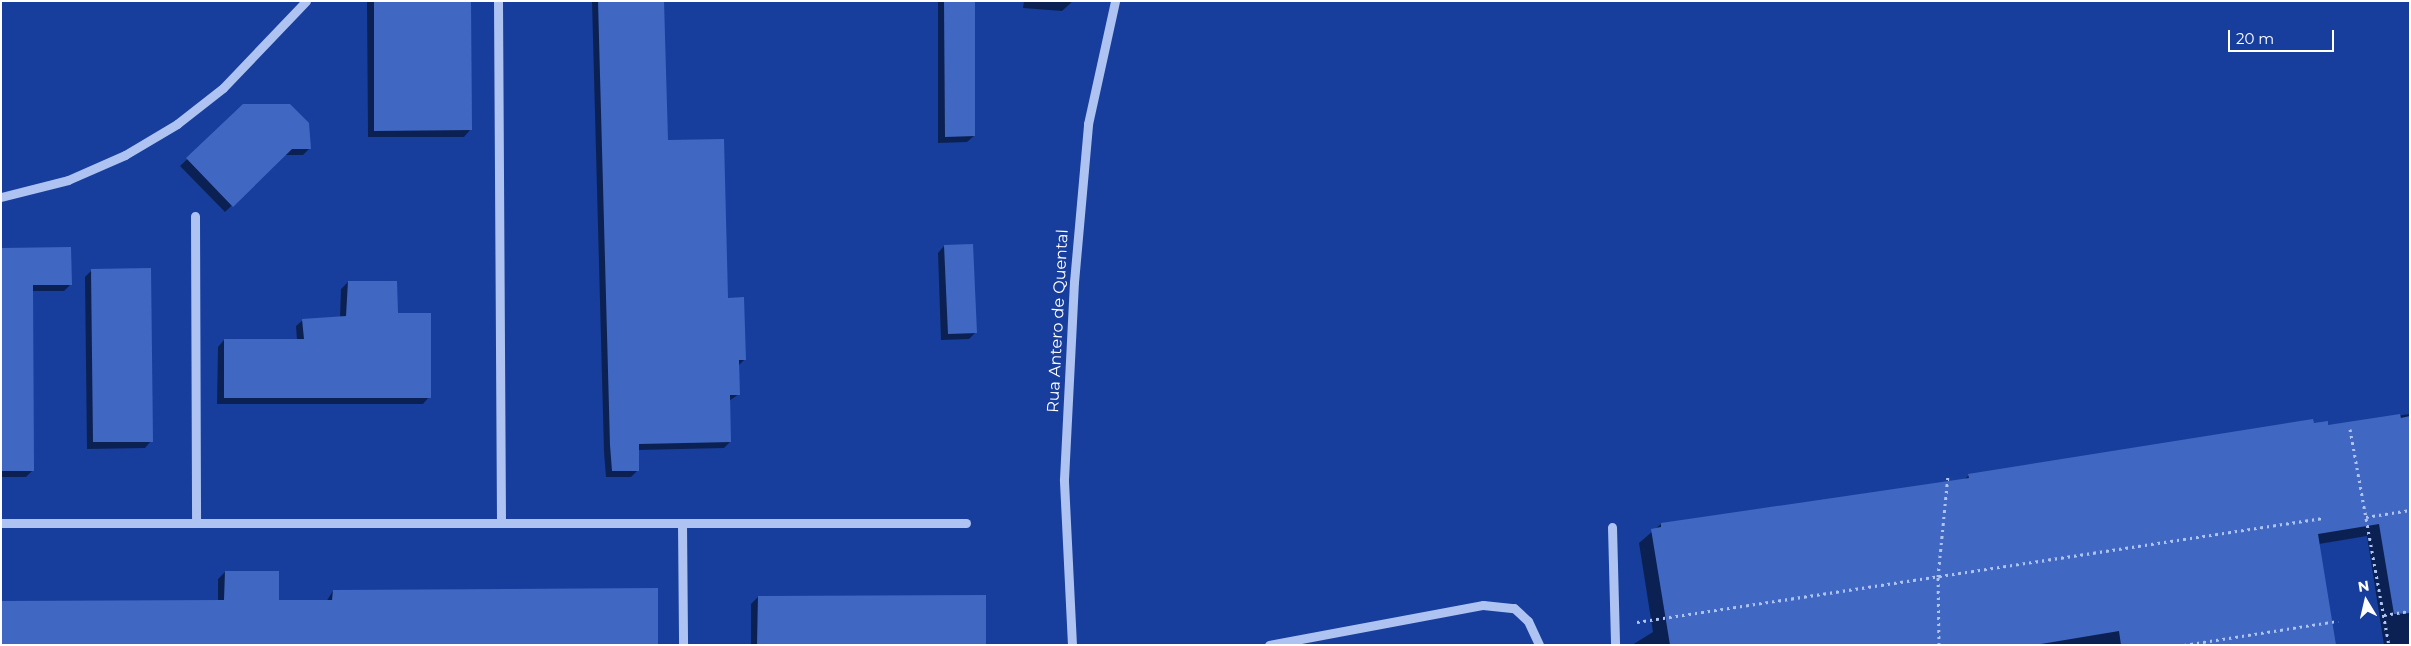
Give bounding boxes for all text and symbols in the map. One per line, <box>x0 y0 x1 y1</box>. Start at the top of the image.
scale bar <box>2231 20 2337 52</box>
text: 20 m <box>2236 29 2274 48</box>
street label: Rua Antero de Quental <box>1044 229 1072 413</box>
north arrow <box>2341 576 2391 626</box>
text: N <box>2357 576 2371 596</box>

